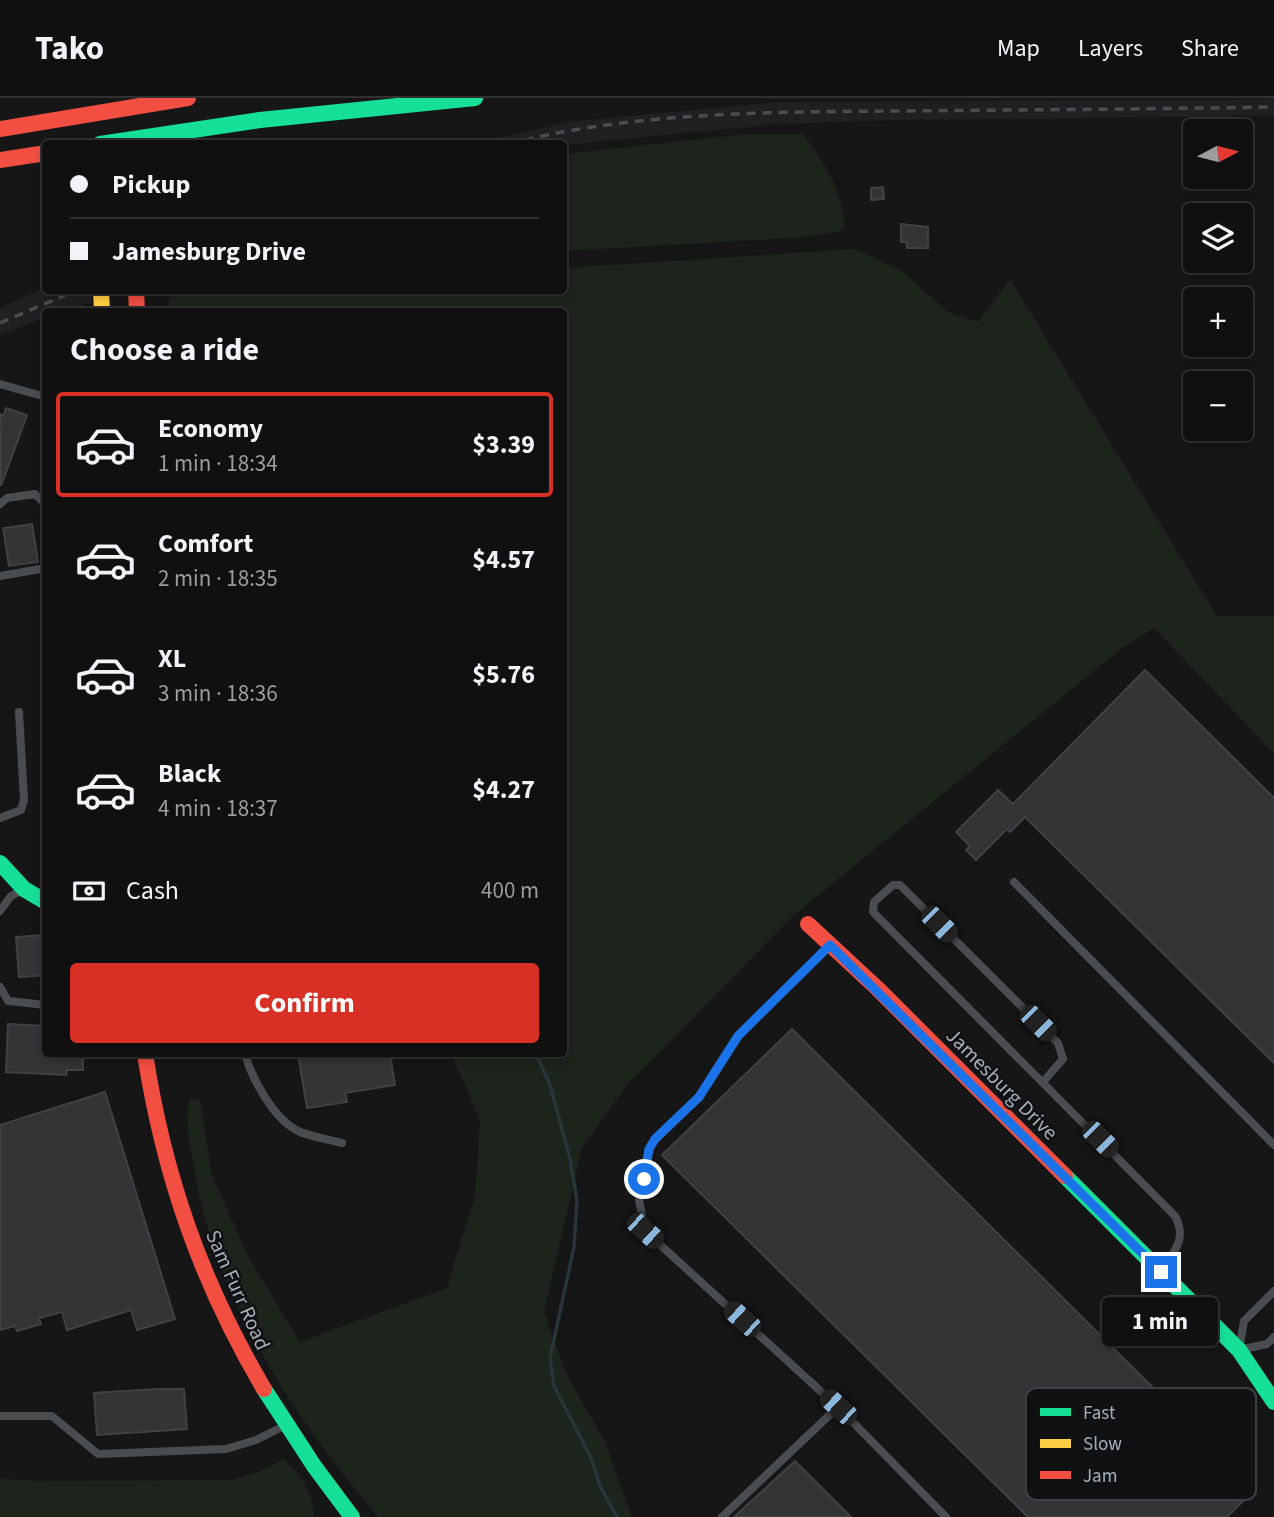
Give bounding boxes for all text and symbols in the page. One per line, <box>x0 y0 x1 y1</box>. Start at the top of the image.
text: Tako <box>35 25 104 72</box>
text: Map <box>997 31 1040 66</box>
text: Layers <box>1078 31 1143 66</box>
text: Share <box>1181 31 1239 66</box>
north arrow <box>1183 119 1253 189</box>
map controls <box>1183 119 1253 441</box>
text: Pickup <box>112 166 190 203</box>
button: layers <box>1183 203 1253 273</box>
text: Jamesburg Drive <box>112 233 306 270</box>
button: + <box>1183 287 1253 357</box>
text: Choose a ride <box>70 327 259 373</box>
button: − <box>1183 371 1253 441</box>
text: Economy <box>158 410 263 447</box>
icon: car <box>74 413 137 476</box>
text: $3.39 <box>472 426 535 463</box>
text: 1 min · 18:34 <box>158 447 278 480</box>
text: Comfort <box>158 525 253 562</box>
icon: car <box>74 528 137 591</box>
text: $4.57 <box>472 541 535 578</box>
text: 2 min · 18:35 <box>158 562 278 595</box>
text: XL <box>158 640 186 677</box>
icon: car <box>74 643 137 706</box>
text: $5.76 <box>472 656 535 693</box>
text: 3 min · 18:36 <box>158 677 278 710</box>
text: Black <box>158 755 221 792</box>
icon: car <box>74 758 137 821</box>
text: $4.27 <box>472 771 535 808</box>
text: 4 min · 18:37 <box>158 792 278 825</box>
icon: cash <box>70 872 108 910</box>
text: Cash <box>126 872 179 909</box>
text: 400 m <box>481 874 539 907</box>
car <box>917 902 962 946</box>
button: Confirm <box>70 963 539 1043</box>
car <box>1016 1001 1061 1045</box>
street label: Jamesburg Drive <box>939 1021 1065 1147</box>
car <box>1078 1117 1123 1161</box>
route start <box>628 1163 660 1195</box>
car <box>623 1209 668 1253</box>
street label: Sam Furr Road <box>198 1225 278 1355</box>
route end <box>1145 1256 1177 1288</box>
callout: 1 min <box>1103 1296 1219 1346</box>
car <box>720 1297 765 1341</box>
text: 1 min <box>1132 1305 1188 1338</box>
car <box>816 1385 861 1429</box>
legend <box>1026 1388 1256 1500</box>
text: Fast <box>1083 1400 1116 1427</box>
text: Slow <box>1083 1431 1122 1458</box>
text: Jam <box>1083 1463 1117 1490</box>

